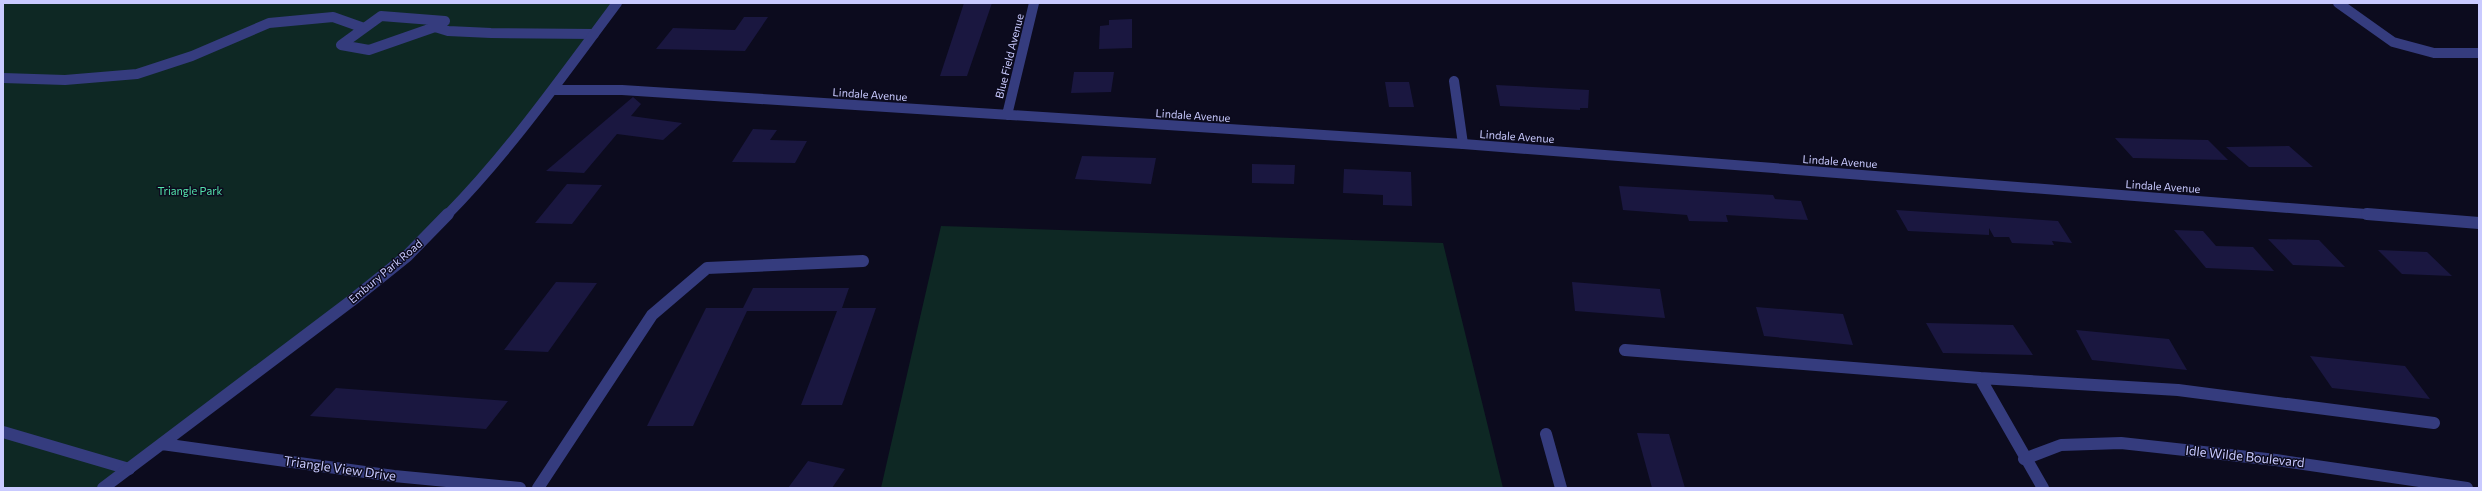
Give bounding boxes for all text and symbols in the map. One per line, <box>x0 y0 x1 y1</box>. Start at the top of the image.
street label: Blue Field Avenue <box>992 12 1026 100</box>
street label: Lindale Avenue <box>832 85 908 103</box>
street label: Lindale Avenue <box>1155 106 1231 124</box>
street label: Lindale Avenue <box>1479 127 1555 145</box>
street label: Lindale Avenue <box>1802 152 1878 170</box>
street label: Lindale Avenue <box>2125 177 2201 195</box>
park label: Triangle Park <box>157 184 223 197</box>
street label: Embury Park Road <box>346 237 424 305</box>
street label: Idle Wilde Boulevard <box>2185 442 2305 470</box>
street label: Triangle View Drive <box>283 452 397 484</box>

